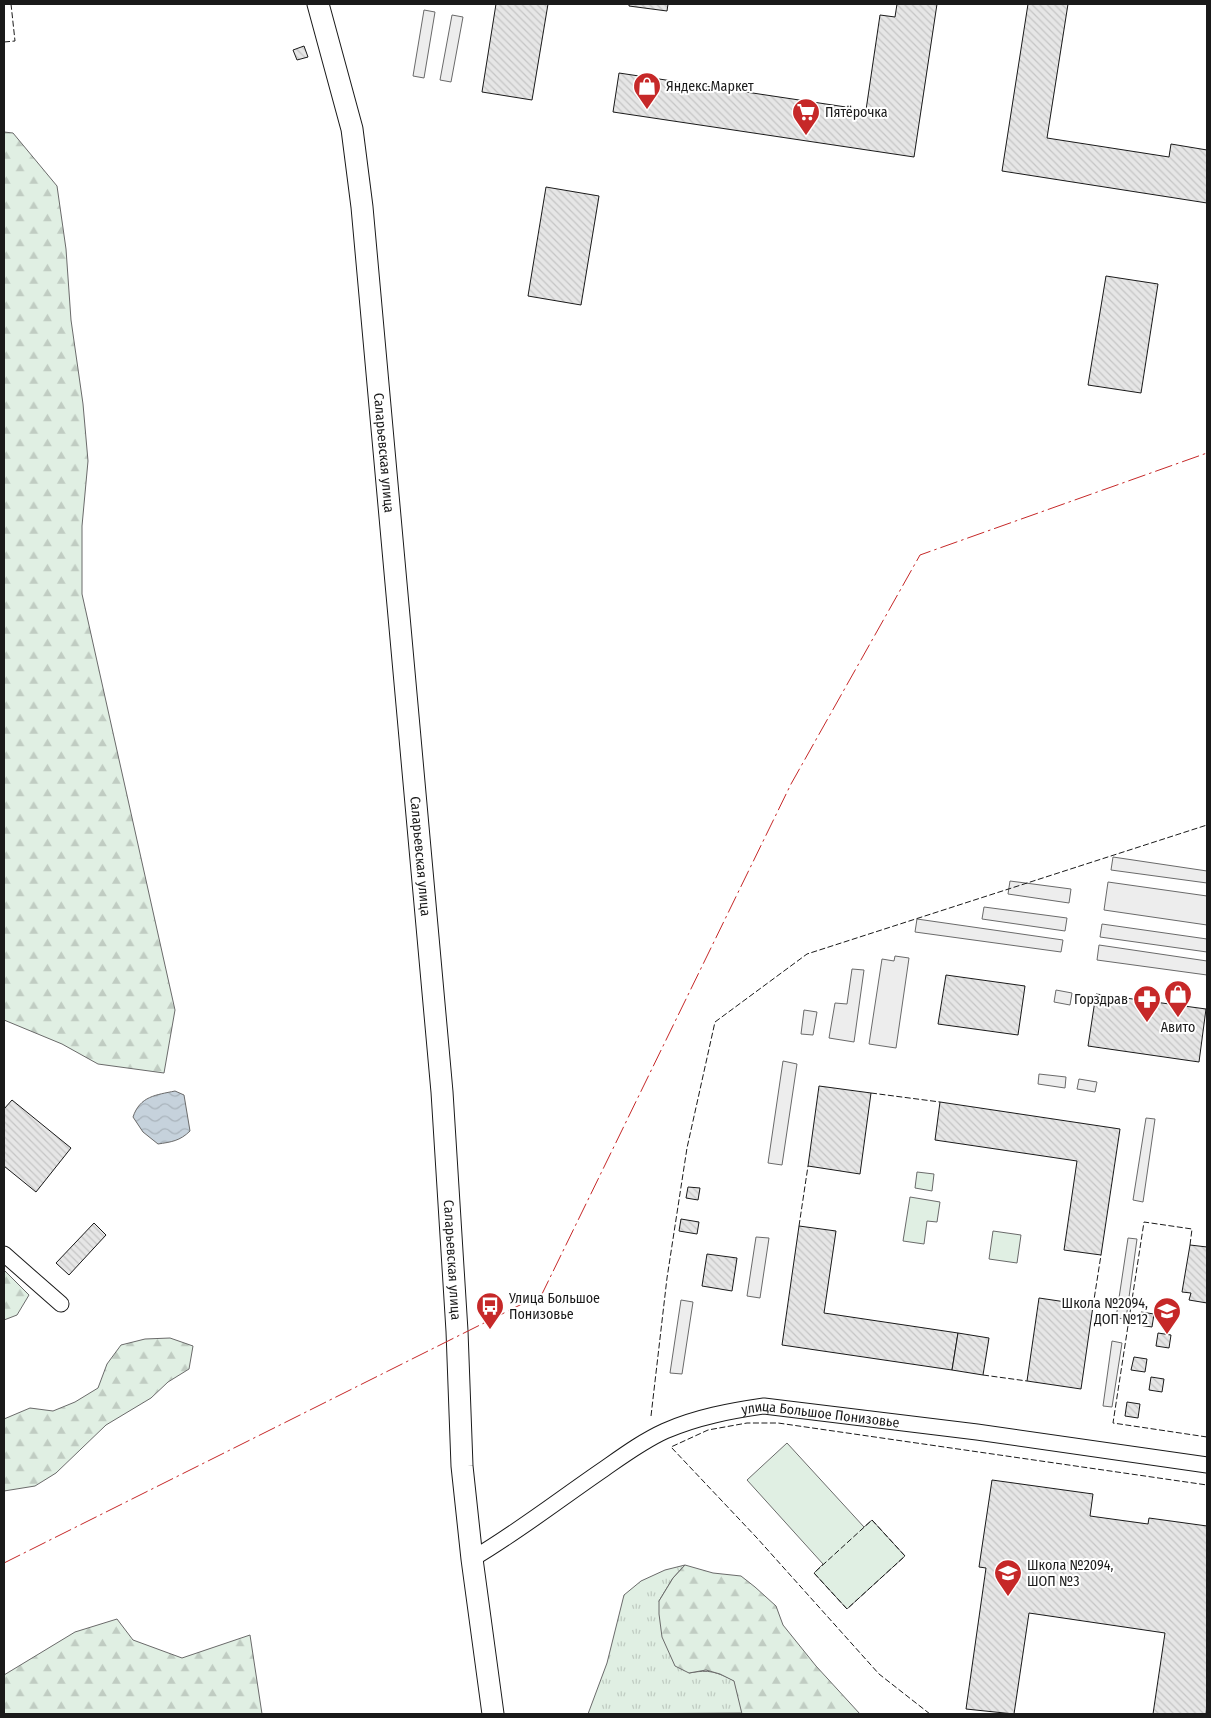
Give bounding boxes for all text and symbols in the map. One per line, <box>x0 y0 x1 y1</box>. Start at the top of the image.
shop icon: Яндекс.Маркет <box>632 71 662 110</box>
place label: Яндекс.Маркет <box>666 78 754 95</box>
supermarket icon: Пятёрочка <box>791 97 821 136</box>
place label: Пятёрочка <box>825 104 888 121</box>
street label: Саларьевская улица <box>370 392 398 514</box>
street label: Саларьевская улица <box>406 796 434 917</box>
shop icon: Авито <box>1163 979 1193 1018</box>
pharmacy icon: Горздрав <box>1132 984 1162 1023</box>
place label: Горздрав <box>1074 991 1128 1008</box>
place label: Авито <box>1161 1019 1195 1036</box>
street label: Саларьевская улица <box>440 1199 464 1321</box>
place label: Улица Большое Понизовье <box>508 1290 600 1323</box>
bus stop icon: Улица Большое Понизовье <box>475 1291 505 1330</box>
place label: Школа №2094, ДОП №12 <box>1062 1295 1148 1328</box>
school or university icon: Школа №2094, ДОП №12 <box>1152 1296 1182 1335</box>
street label: улица Большое Понизовье <box>740 1398 900 1431</box>
place label: Школа №2094, ШОП №3 <box>1027 1557 1113 1590</box>
school or university icon: Школа №2094, ШОП №3 <box>993 1558 1023 1597</box>

